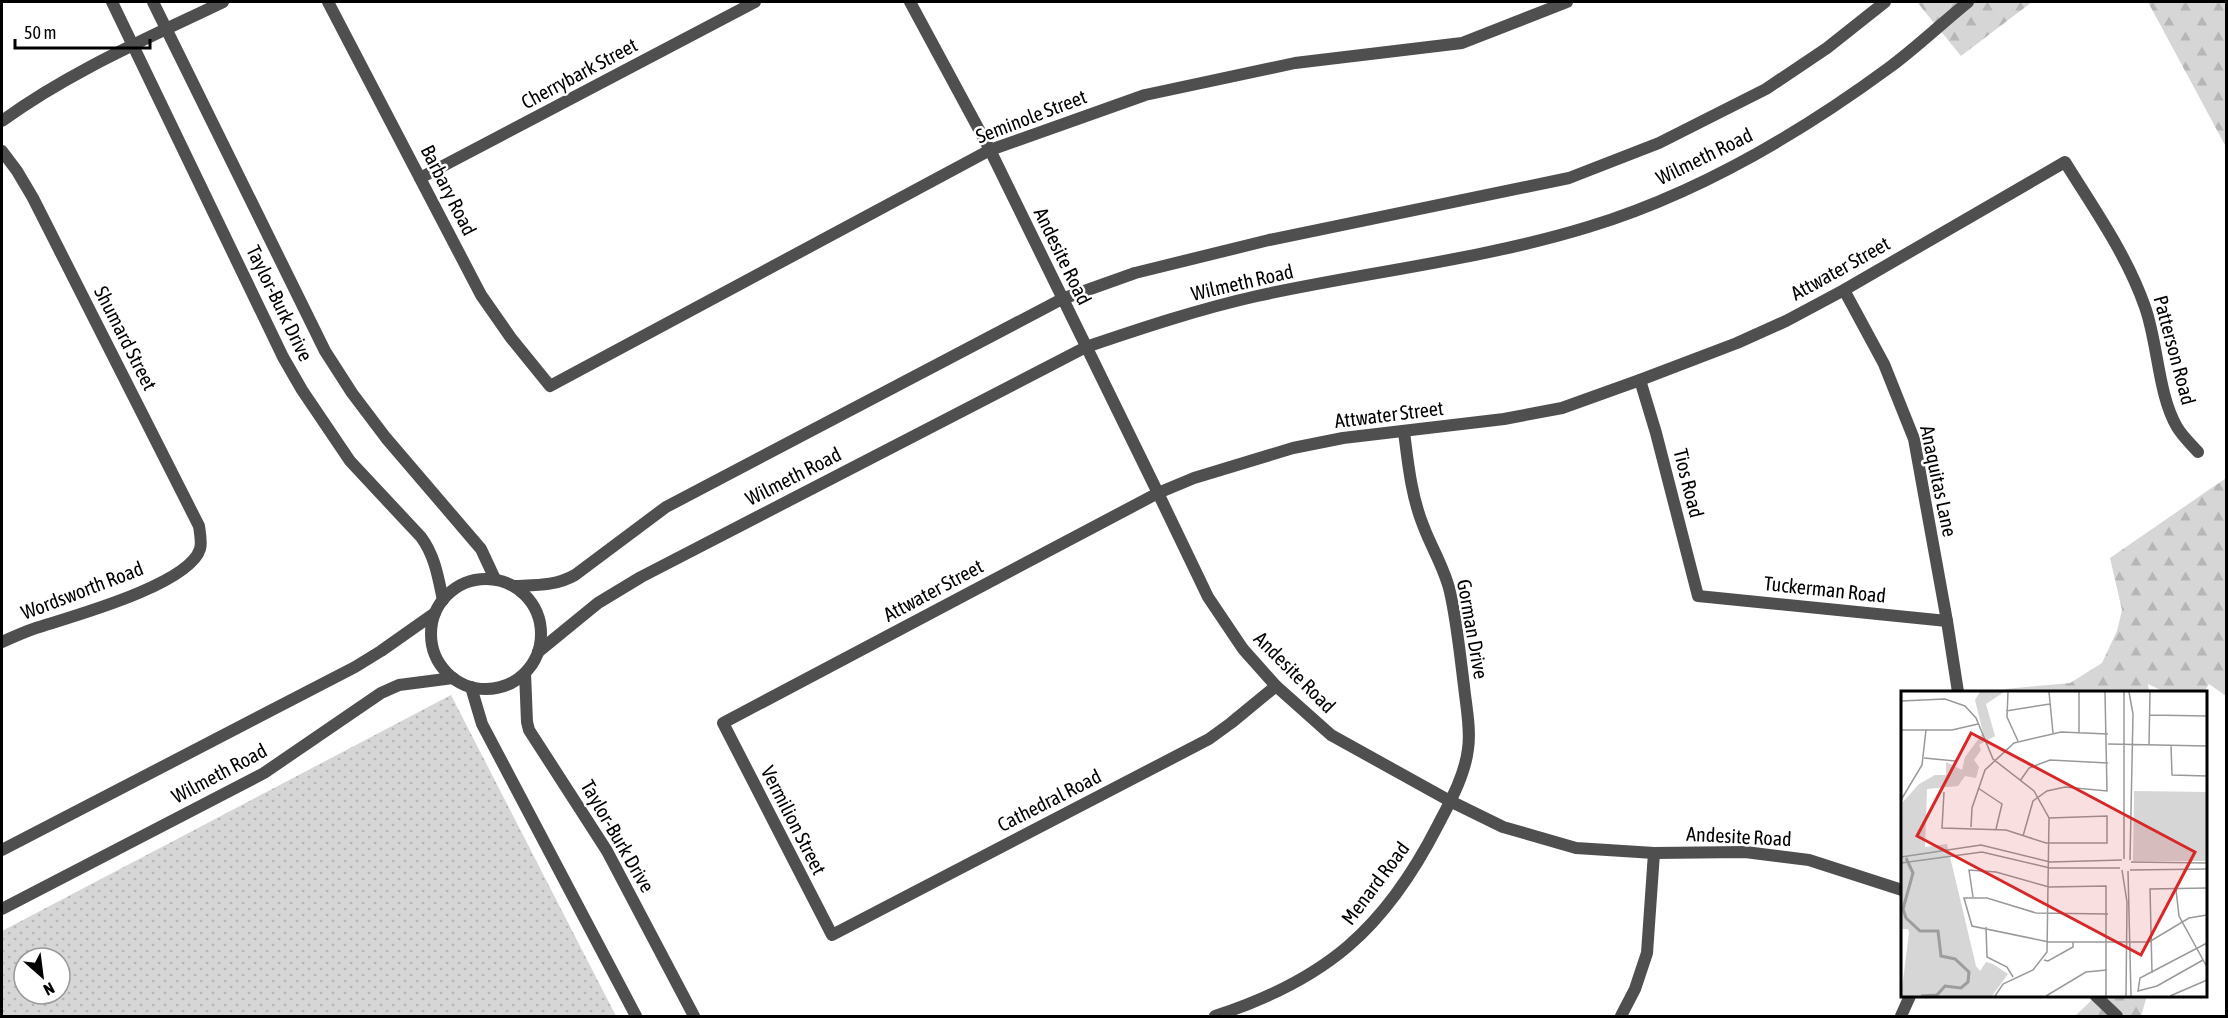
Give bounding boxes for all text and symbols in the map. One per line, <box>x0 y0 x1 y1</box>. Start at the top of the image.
scale bar <box>15 12 150 50</box>
text: 50 m <box>24 22 56 43</box>
street label: Cherrybark Street <box>517 33 641 113</box>
street label: Seminole Street <box>973 84 1090 148</box>
street label: Wilmeth Road <box>1652 123 1756 189</box>
street label: Barbary Road <box>416 141 482 239</box>
street label: Andesite Road <box>1030 204 1096 308</box>
street label: Attwater Street <box>1787 231 1894 305</box>
street label: Taylor-Burk Drive <box>242 241 318 365</box>
street label: Wilmeth Road <box>1189 259 1295 305</box>
street label: Shumard Street <box>90 282 162 394</box>
street label: Patterson Road <box>2149 293 2201 407</box>
street label: Attwater Street <box>1333 396 1445 432</box>
street label: Anaquitas Lane <box>1916 423 1962 539</box>
street label: Wilmeth Road <box>741 442 845 510</box>
street label: Tios Road <box>1669 446 1709 520</box>
street label: Attwater Street <box>879 554 987 626</box>
street label: Wordsworth Road <box>18 556 146 624</box>
street label: Tuckerman Road <box>1763 571 1887 607</box>
street label: Gorman Drive <box>1453 577 1493 681</box>
street label: Andesite Road <box>1250 627 1340 717</box>
inset map <box>1901 691 2207 997</box>
street label: Wilmeth Road <box>168 738 270 808</box>
street label: Vermilion Street <box>757 762 831 878</box>
street label: Cathedral Road <box>993 764 1105 836</box>
street label: Taylor-Burk Drive <box>577 776 659 896</box>
street label: Andesite Road <box>1686 822 1792 850</box>
street label: Menard Road <box>1336 837 1414 929</box>
north arrow <box>12 946 72 1006</box>
text: N <box>41 979 57 999</box>

